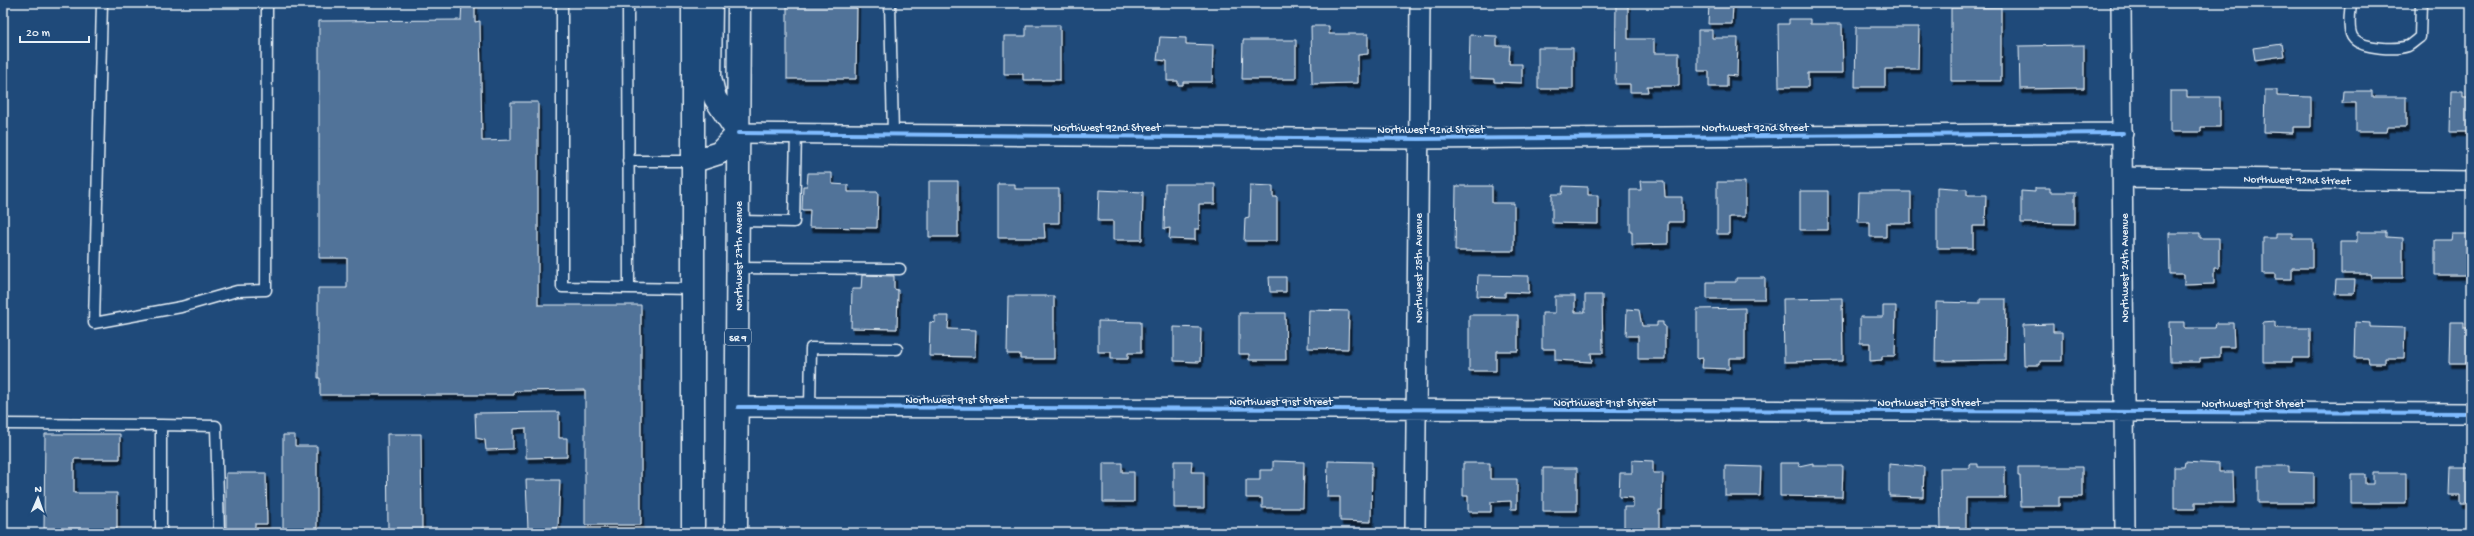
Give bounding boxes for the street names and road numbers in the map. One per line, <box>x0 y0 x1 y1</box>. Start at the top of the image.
street label: Northwest 92nd Street <box>1053 123 1162 135</box>
street label: Northwest 92nd Street <box>1701 123 1810 135</box>
street label: Northwest 92nd Street <box>1377 125 1486 137</box>
street label: Northwest 92nd Street <box>2243 174 2352 188</box>
street label: Northwest 27th Avenue <box>734 201 746 311</box>
street label: Northwest 25th Avenue <box>1414 213 1426 323</box>
street label: Northwest 24th Avenue <box>2120 213 2132 323</box>
road number: SR 9 <box>725 329 751 345</box>
street label: Northwest 91st Street <box>906 395 1010 407</box>
street label: Northwest 91st Street <box>1230 397 1334 409</box>
street label: Northwest 91st Street <box>1554 398 1658 410</box>
street label: Northwest 91st Street <box>1878 398 1982 410</box>
street label: Northwest 91st Street <box>2202 399 2306 411</box>

